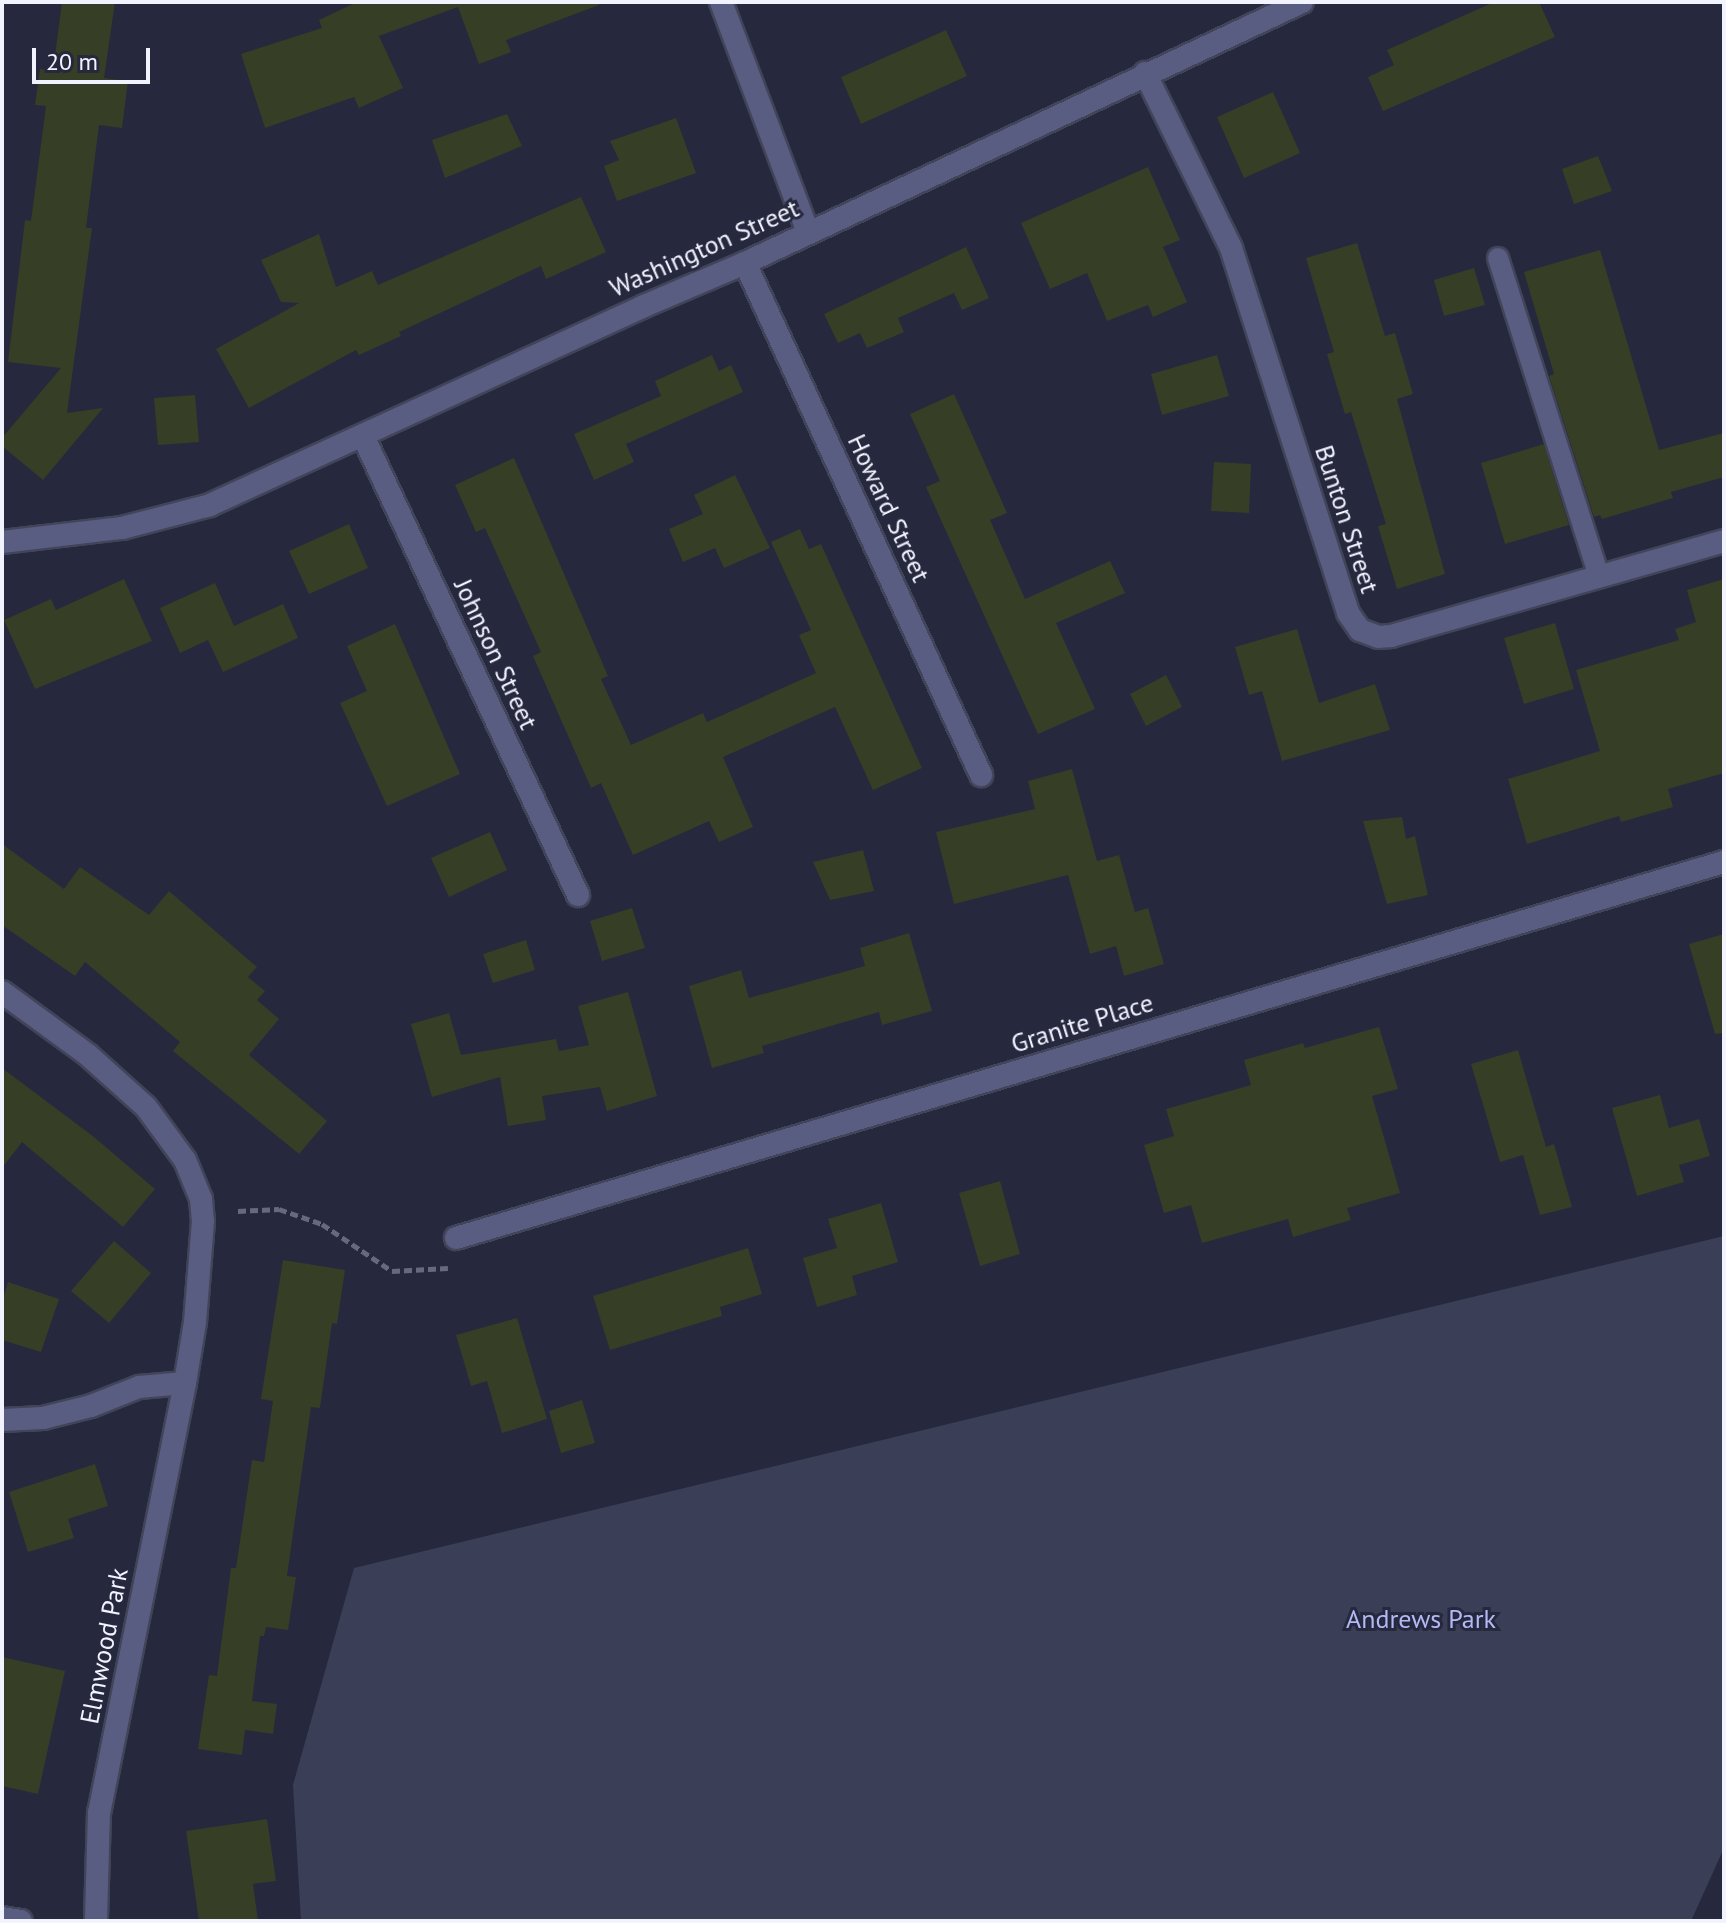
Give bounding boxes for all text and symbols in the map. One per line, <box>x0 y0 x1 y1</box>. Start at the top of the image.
scale bar <box>36 32 154 82</box>
text: 20 m <box>46 46 98 77</box>
street label: Washington Street <box>605 192 803 304</box>
street label: Howard Street <box>841 429 937 587</box>
street label: Bunton Street <box>1308 441 1386 597</box>
street label: Johnson Street <box>448 574 544 734</box>
street label: Granite Place <box>1007 987 1157 1059</box>
street label: Elmwood Park <box>74 1565 134 1727</box>
park label: Andrews Park <box>1346 1603 1496 1635</box>

